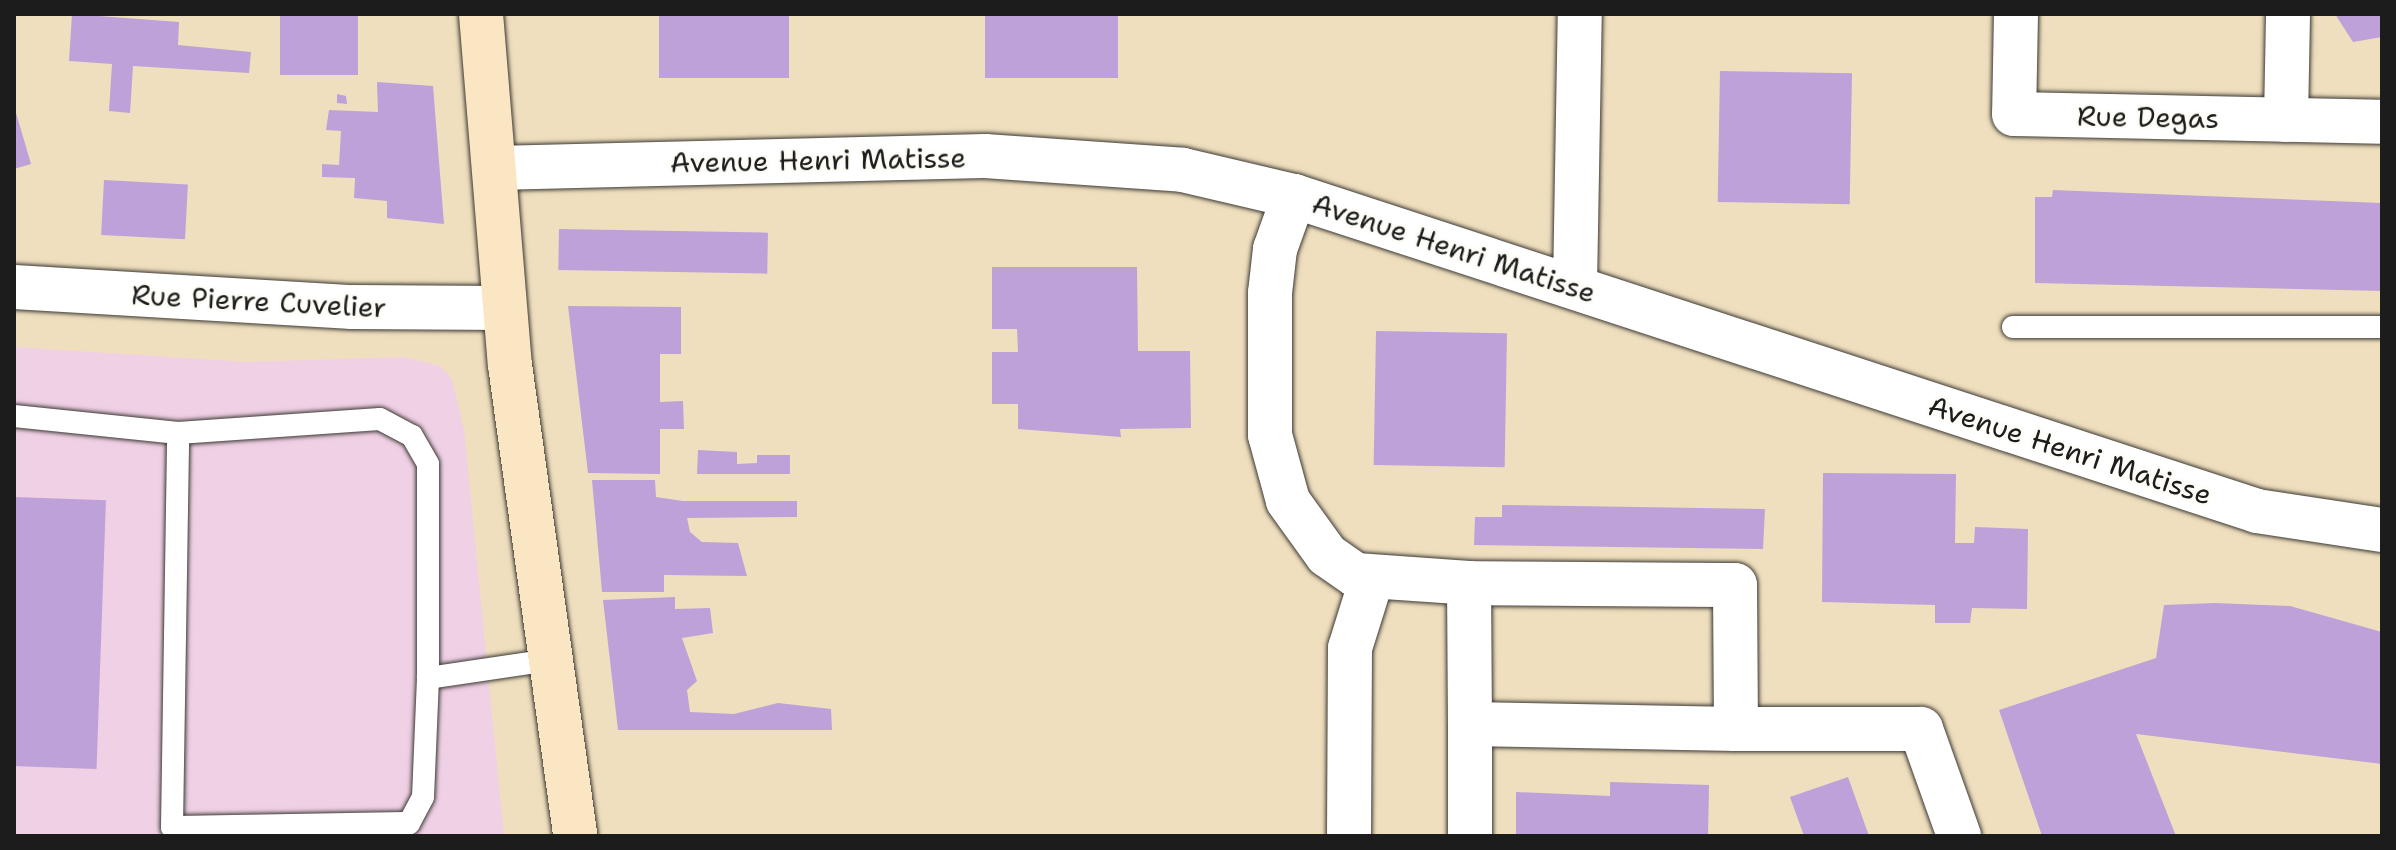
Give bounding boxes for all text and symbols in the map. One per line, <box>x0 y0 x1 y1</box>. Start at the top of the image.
street label: Rue Degas <box>2077 99 2219 135</box>
street label: Avenue Henri Matisse <box>670 141 966 179</box>
street label: Avenue Henri Matisse <box>1308 186 1600 310</box>
street label: Rue Pierre Cuvelier <box>131 278 387 324</box>
street label: Avenue Henri Matisse <box>1924 388 2216 512</box>

